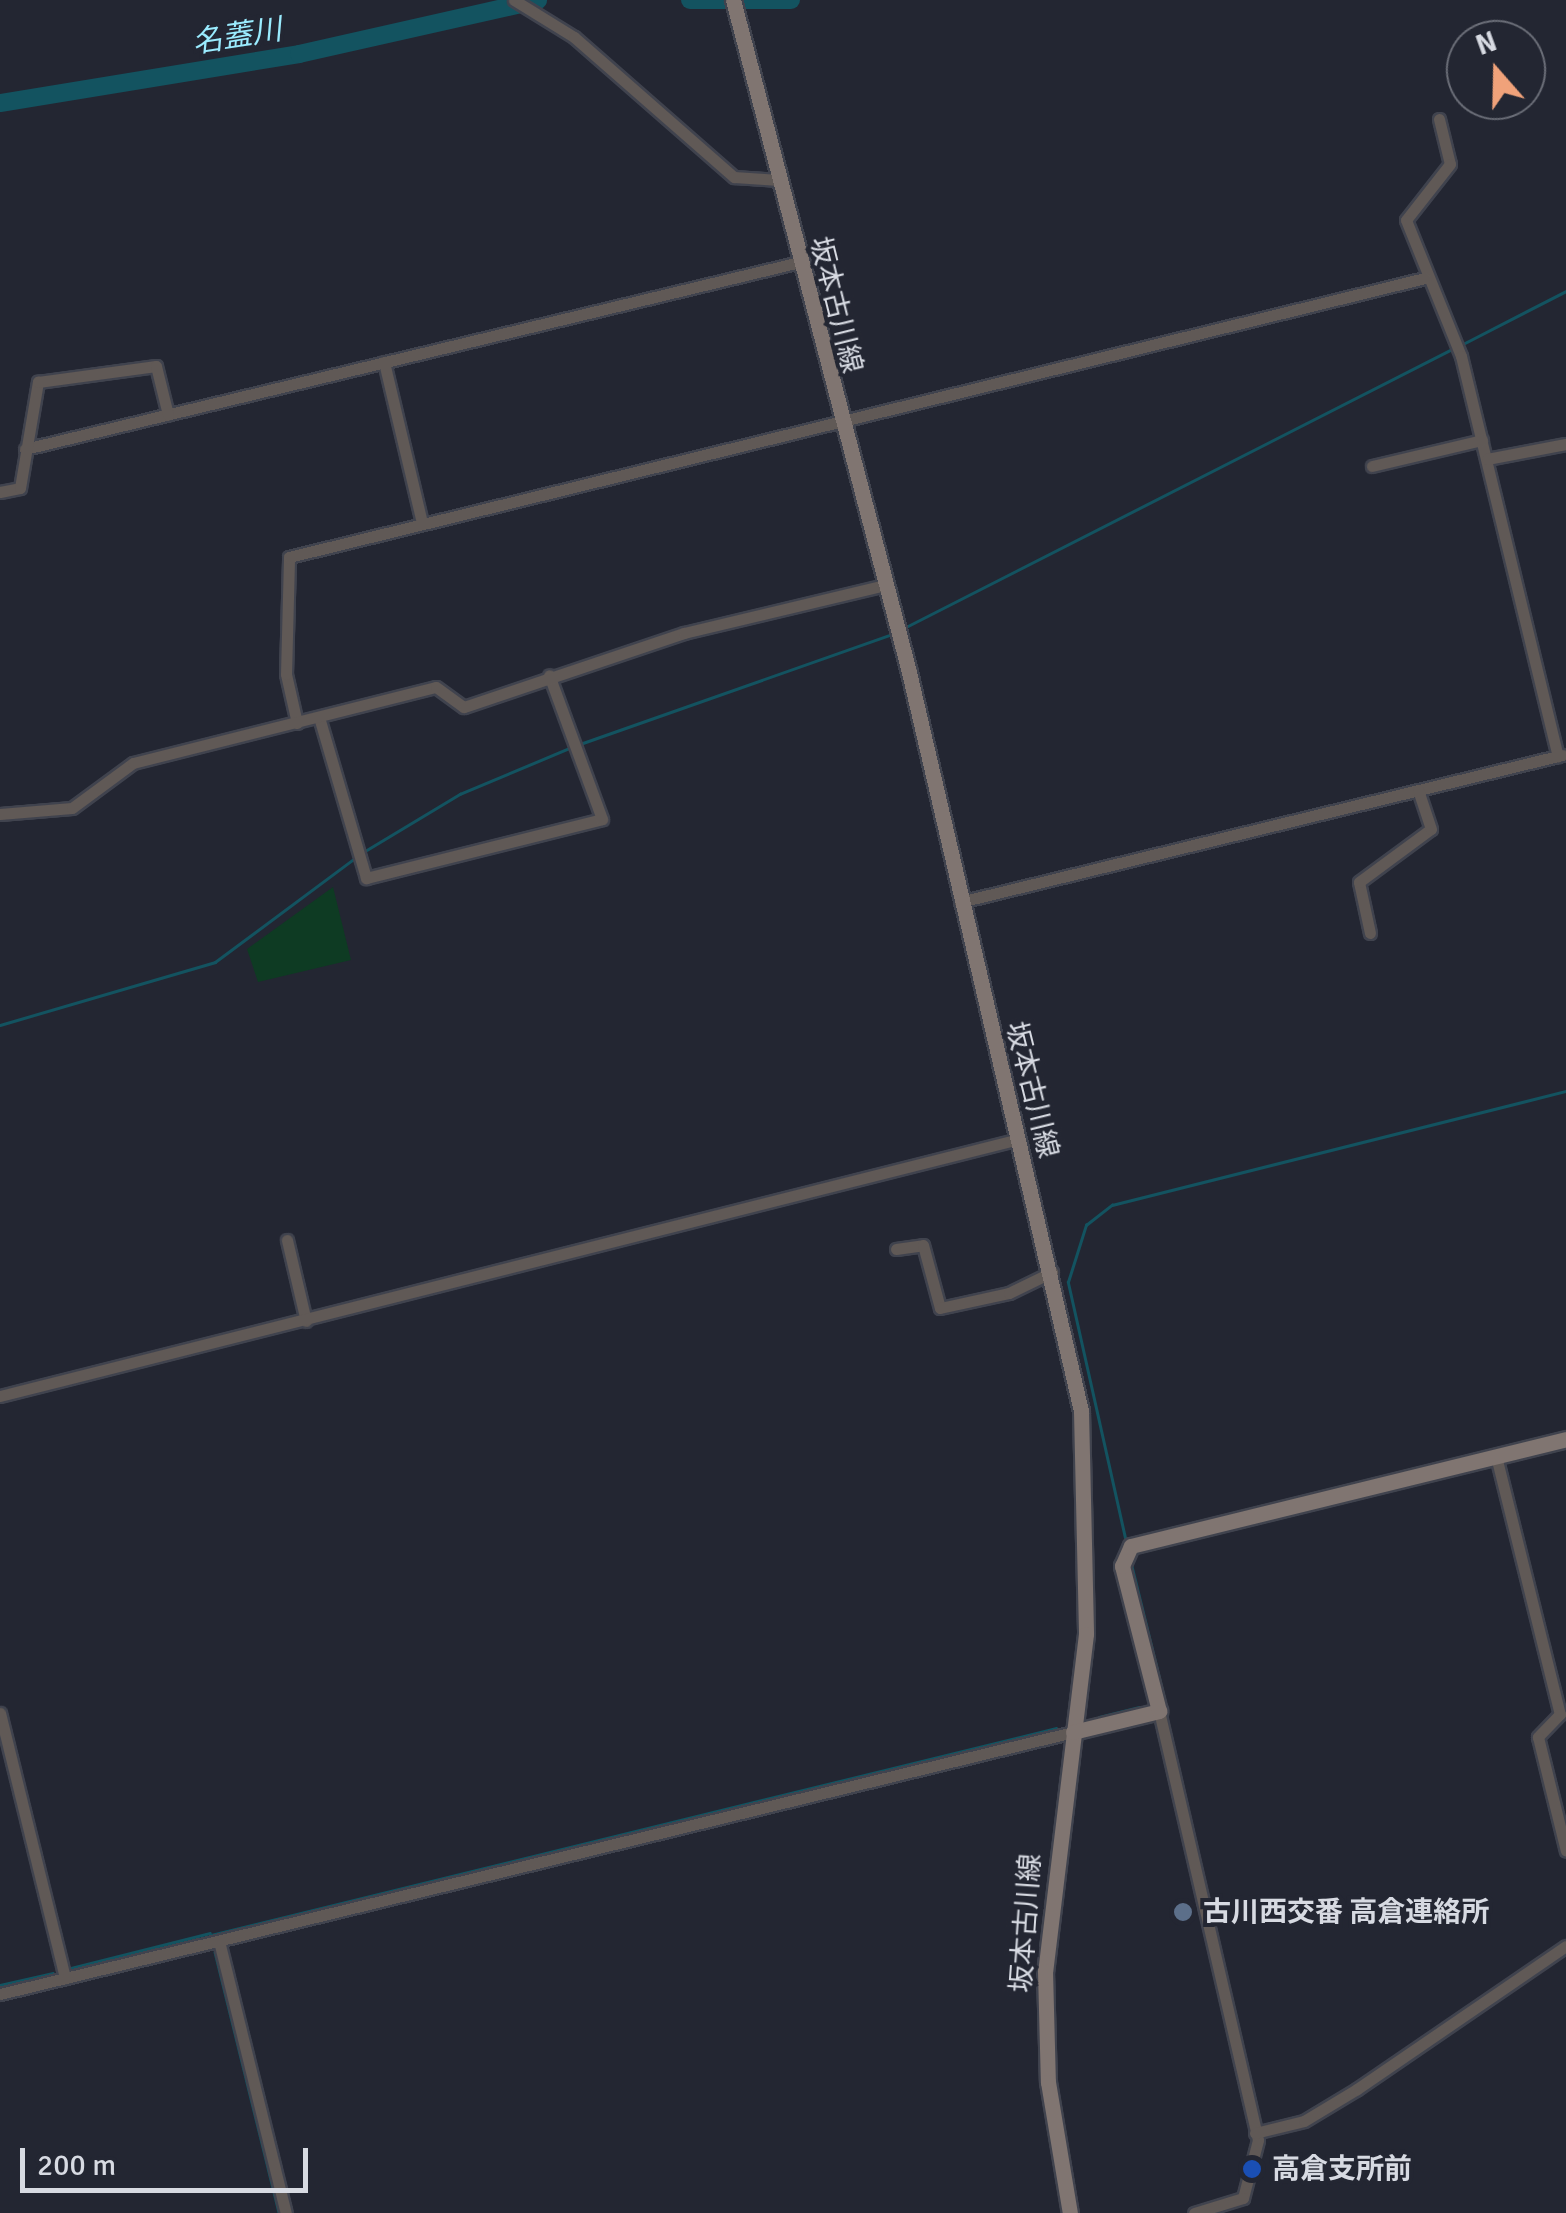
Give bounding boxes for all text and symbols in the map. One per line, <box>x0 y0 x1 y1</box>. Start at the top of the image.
water label: 名蓋川 <box>190 12 284 62</box>
north arrow <box>1446 20 1546 120</box>
text: N <box>1471 24 1501 63</box>
street label: 坂本古川線 <box>803 233 869 377</box>
street label: 坂本古川線 <box>999 1018 1065 1162</box>
street label: 坂本古川線 <box>1004 1852 1048 1994</box>
place label: 古川西交番 高倉連絡所 <box>1203 1895 1489 1929</box>
marker: 古川西交番 高倉連絡所 <box>1172 1901 1194 1923</box>
scale bar <box>25 2128 312 2190</box>
text: 200 m <box>37 2147 116 2184</box>
place label: 高倉支所前 <box>1272 2152 1412 2186</box>
marker: 高倉支所前 <box>1241 2158 1263 2180</box>

